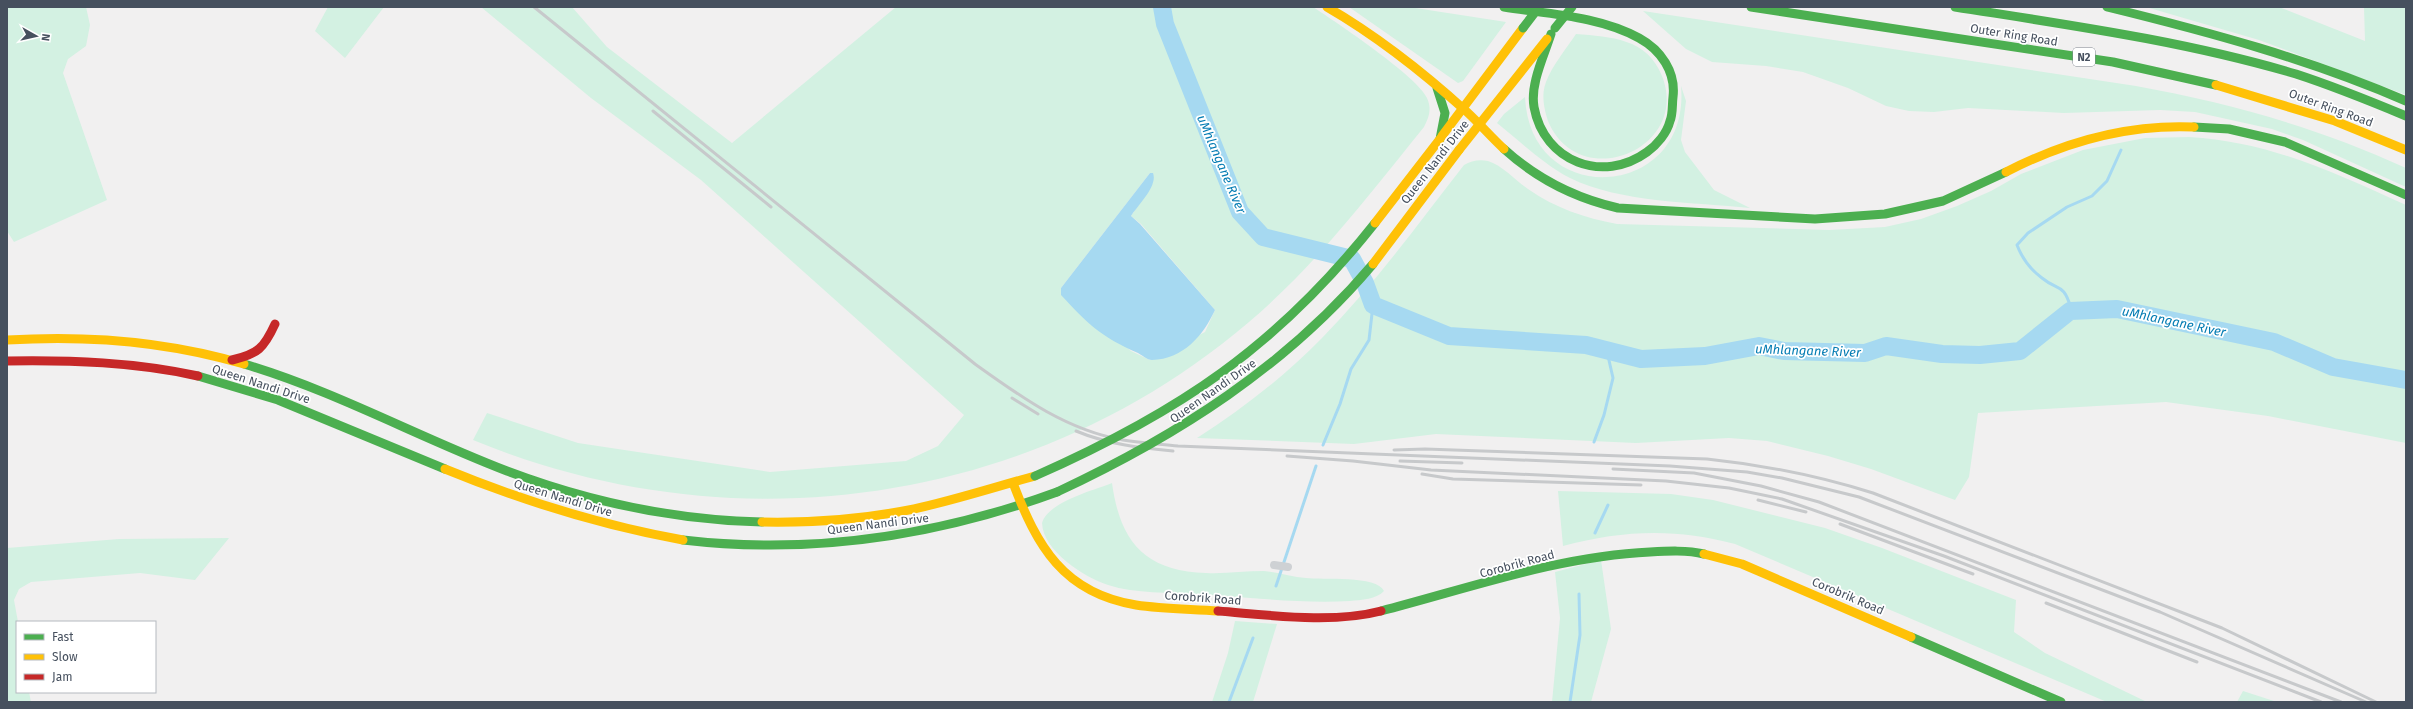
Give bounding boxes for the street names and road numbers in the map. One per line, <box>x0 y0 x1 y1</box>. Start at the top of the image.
street label: Outer Ring Road <box>1969 21 2059 49</box>
road number: N2 <box>2073 48 2095 66</box>
street label: Outer Ring Road <box>2287 86 2375 130</box>
street label: Queen Nandi Drive <box>1398 117 1472 207</box>
street label: Queen Nandi Drive <box>1167 356 1259 426</box>
street label: Queen Nandi Drive <box>210 362 312 406</box>
street label: Queen Nandi Drive <box>512 476 614 520</box>
street label: Queen Nandi Drive <box>826 511 930 537</box>
street label: Corobrik Road <box>1478 547 1556 581</box>
street label: Corobrik Road <box>1810 575 1886 617</box>
street label: Corobrik Road <box>1164 588 1242 608</box>

